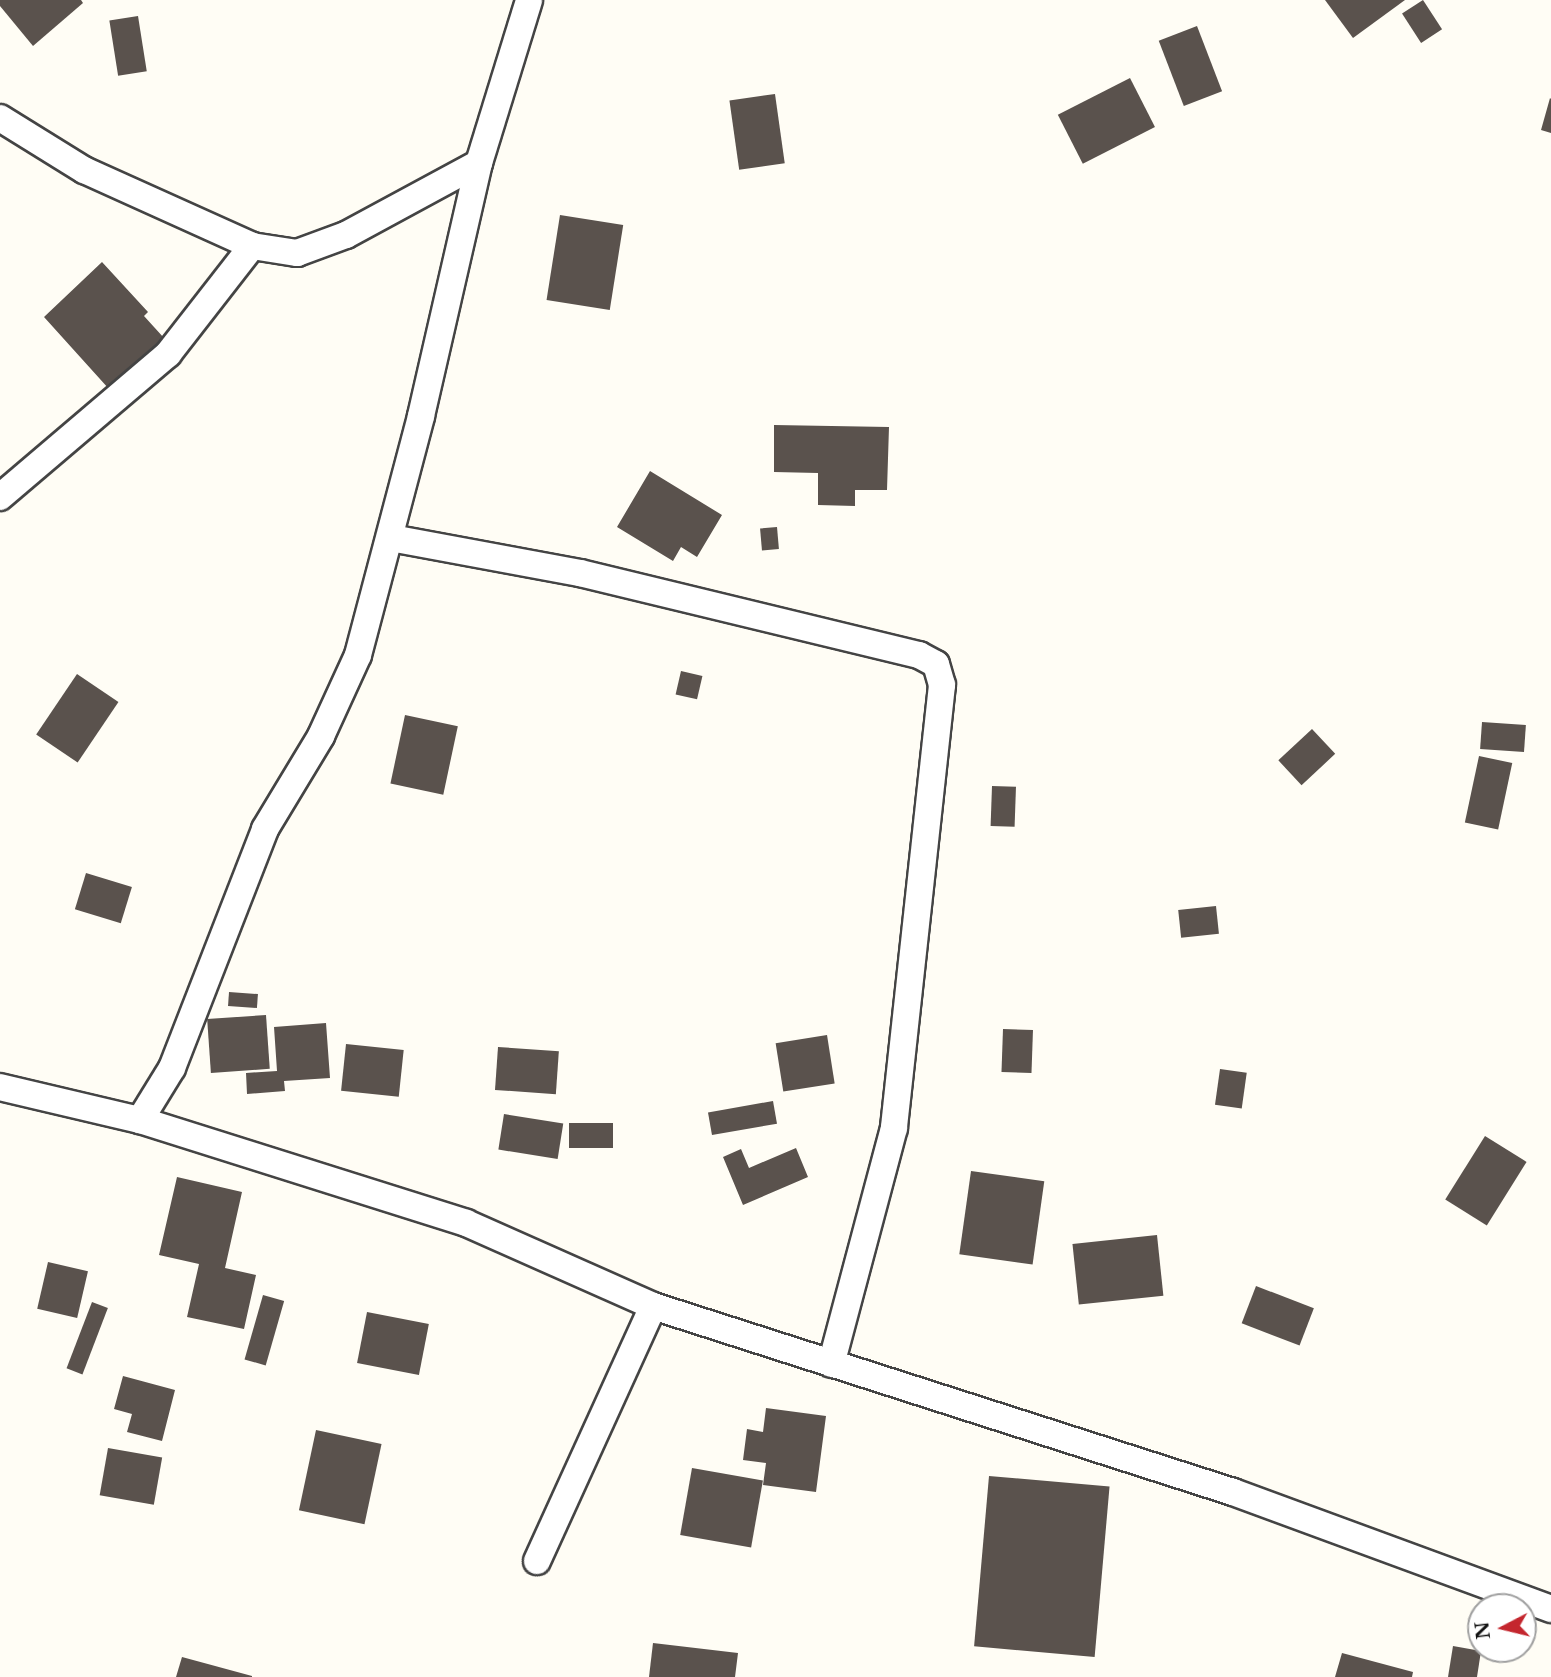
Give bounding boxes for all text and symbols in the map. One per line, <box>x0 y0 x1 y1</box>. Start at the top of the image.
north arrow <box>1467 1593 1537 1663</box>
text: N <box>1470 1620 1495 1641</box>

